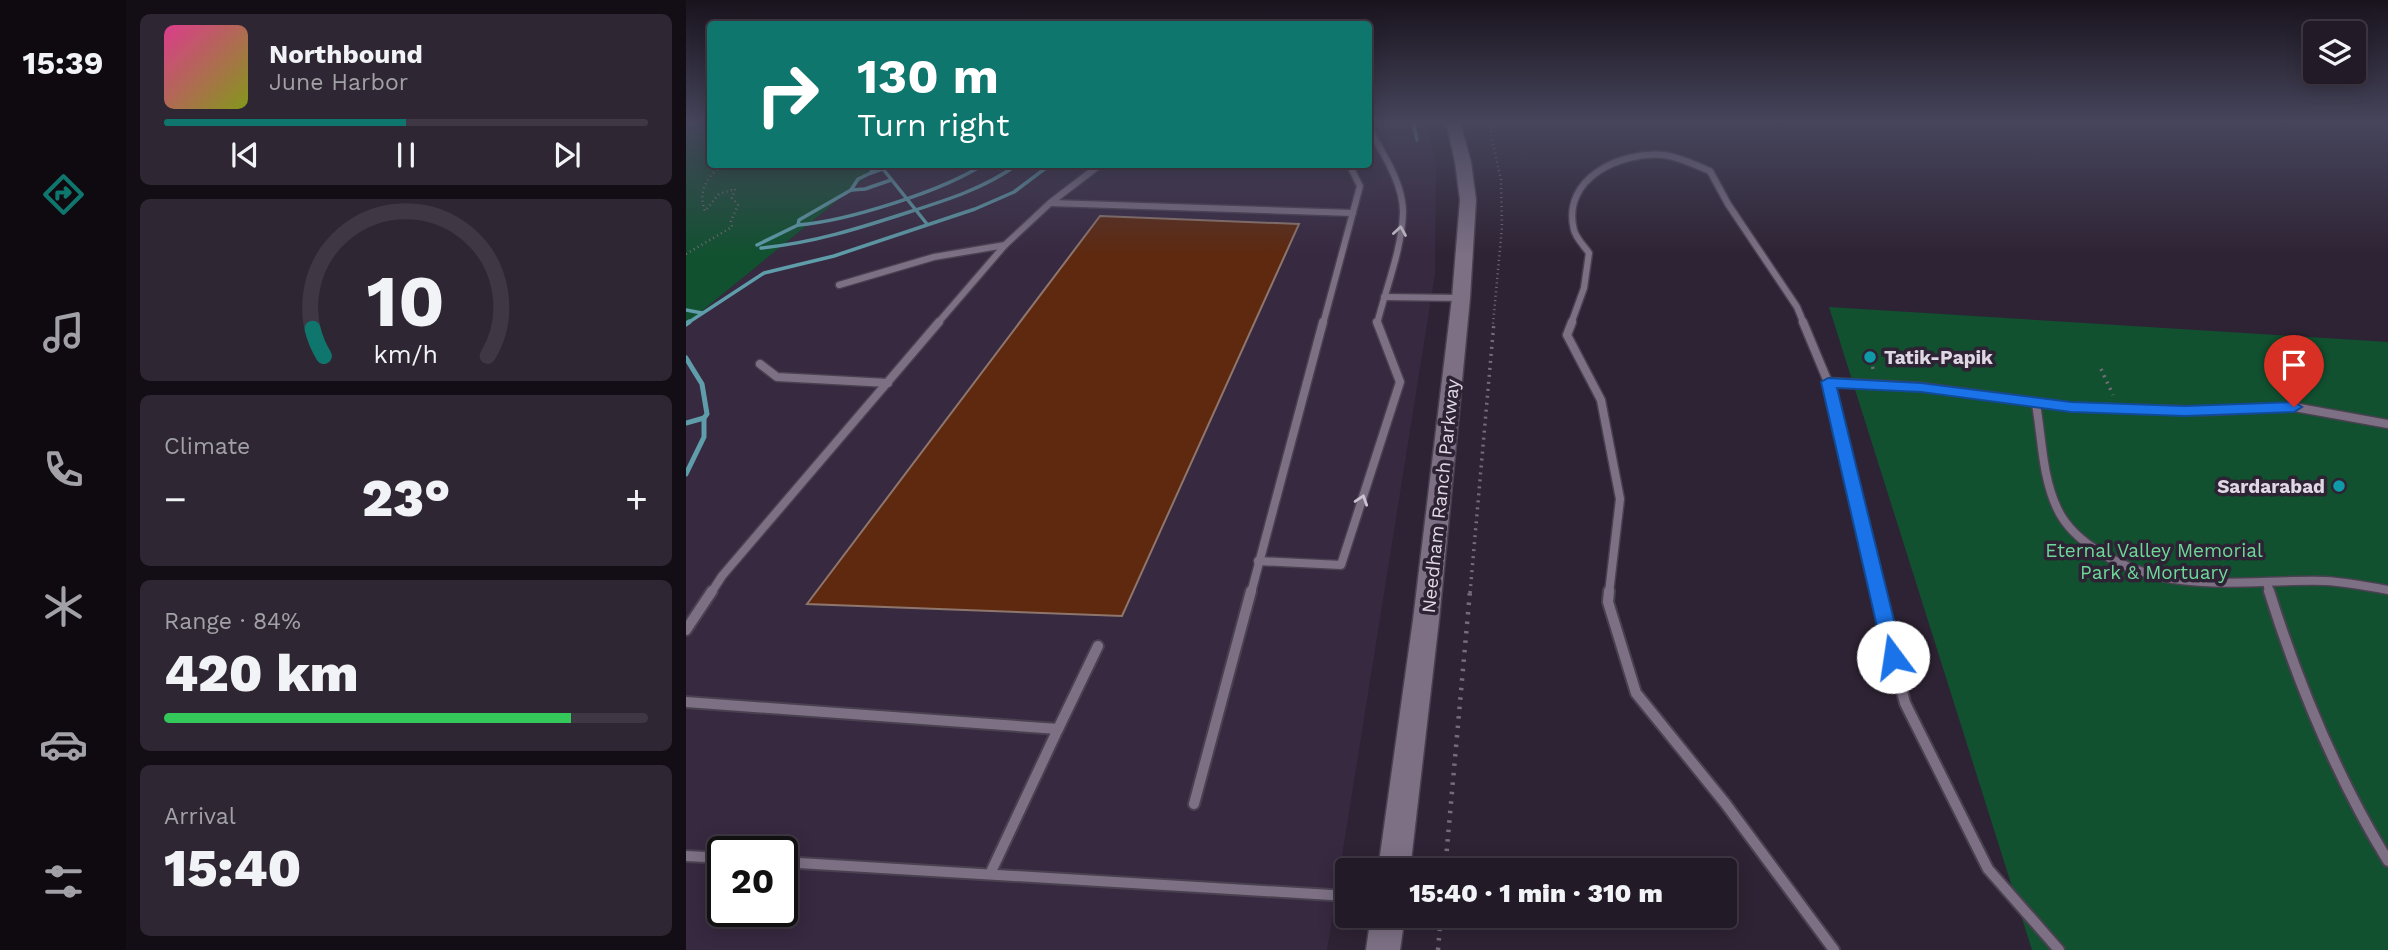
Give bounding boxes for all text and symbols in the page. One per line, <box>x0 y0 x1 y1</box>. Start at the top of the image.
map controls <box>2303 21 2366 84</box>
button: layers <box>2303 21 2366 84</box>
text: Northbound <box>269 39 423 69</box>
text: 15:39 <box>23 44 103 82</box>
text: 130 m <box>857 47 999 105</box>
icon: right <box>742 49 833 140</box>
text: June Harbor <box>269 69 408 96</box>
text: Turn right <box>857 106 1009 144</box>
icon: previous <box>226 136 264 174</box>
icon: pause <box>387 136 425 174</box>
icon: next <box>548 136 586 174</box>
icon: directions <box>39 170 88 219</box>
one-way arrow <box>1392 225 1407 237</box>
text: 10 <box>367 258 445 344</box>
icon: music <box>39 308 88 357</box>
pin <box>2264 335 2324 407</box>
text: km/h <box>374 340 438 369</box>
place label: Tatik-Papik <box>1884 346 1993 369</box>
icon: arrive <box>2275 346 2313 384</box>
marker: Tatik-Papik <box>1862 349 1878 365</box>
street label: Needham Ranch Parkway <box>1417 378 1464 614</box>
text: Climate <box>164 433 250 460</box>
icon: phone <box>39 445 88 494</box>
text: 23° <box>362 468 450 529</box>
place label: Sardarabad <box>2217 475 2325 498</box>
text: − <box>164 477 187 521</box>
text: + <box>625 477 648 521</box>
marker: Sardarabad <box>2331 478 2347 494</box>
one-way arrow <box>1354 494 1369 506</box>
park label: Eternal Valley Memorial Park & Mortuary <box>2045 539 2263 584</box>
icon: climate <box>39 582 88 631</box>
text: Range · 84% <box>164 608 301 635</box>
position arrow <box>1856 620 1930 694</box>
text: 420 km <box>164 643 358 704</box>
icon: car <box>39 720 88 769</box>
text: Arrival <box>164 803 236 830</box>
speed limit sign: 20 <box>707 836 798 927</box>
text: 15:40 <box>164 838 301 899</box>
icon: filters <box>39 857 88 906</box>
text: 15:40 · 1 min · 310 m <box>1409 878 1663 908</box>

